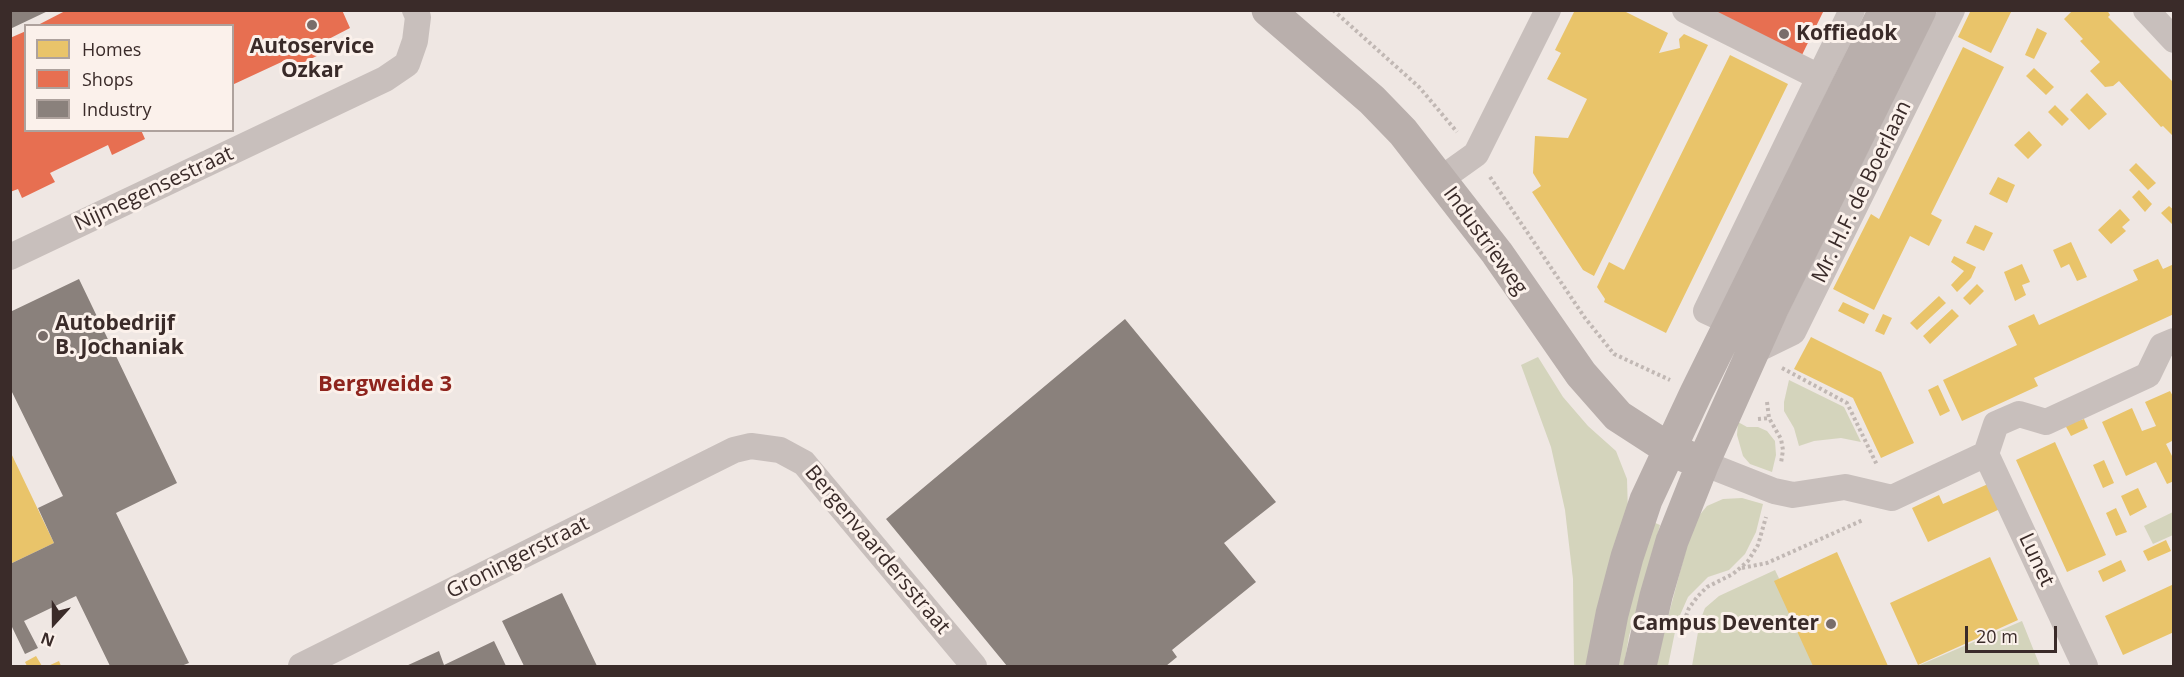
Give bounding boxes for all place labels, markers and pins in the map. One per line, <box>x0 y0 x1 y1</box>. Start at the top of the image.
marker: Autoservice Ozkar <box>305 18 319 32</box>
place label: Koffiedok <box>1796 21 1897 47</box>
marker: Koffiedok <box>1777 27 1791 41</box>
place label: Autoservice Ozkar <box>250 34 374 84</box>
place label: Autobedrijf B. Jochaniak <box>55 311 184 361</box>
marker: Autobedrijf B. Jochaniak <box>36 329 50 343</box>
place label: Campus Deventer <box>1632 611 1819 637</box>
marker: Campus Deventer <box>1824 617 1838 631</box>

